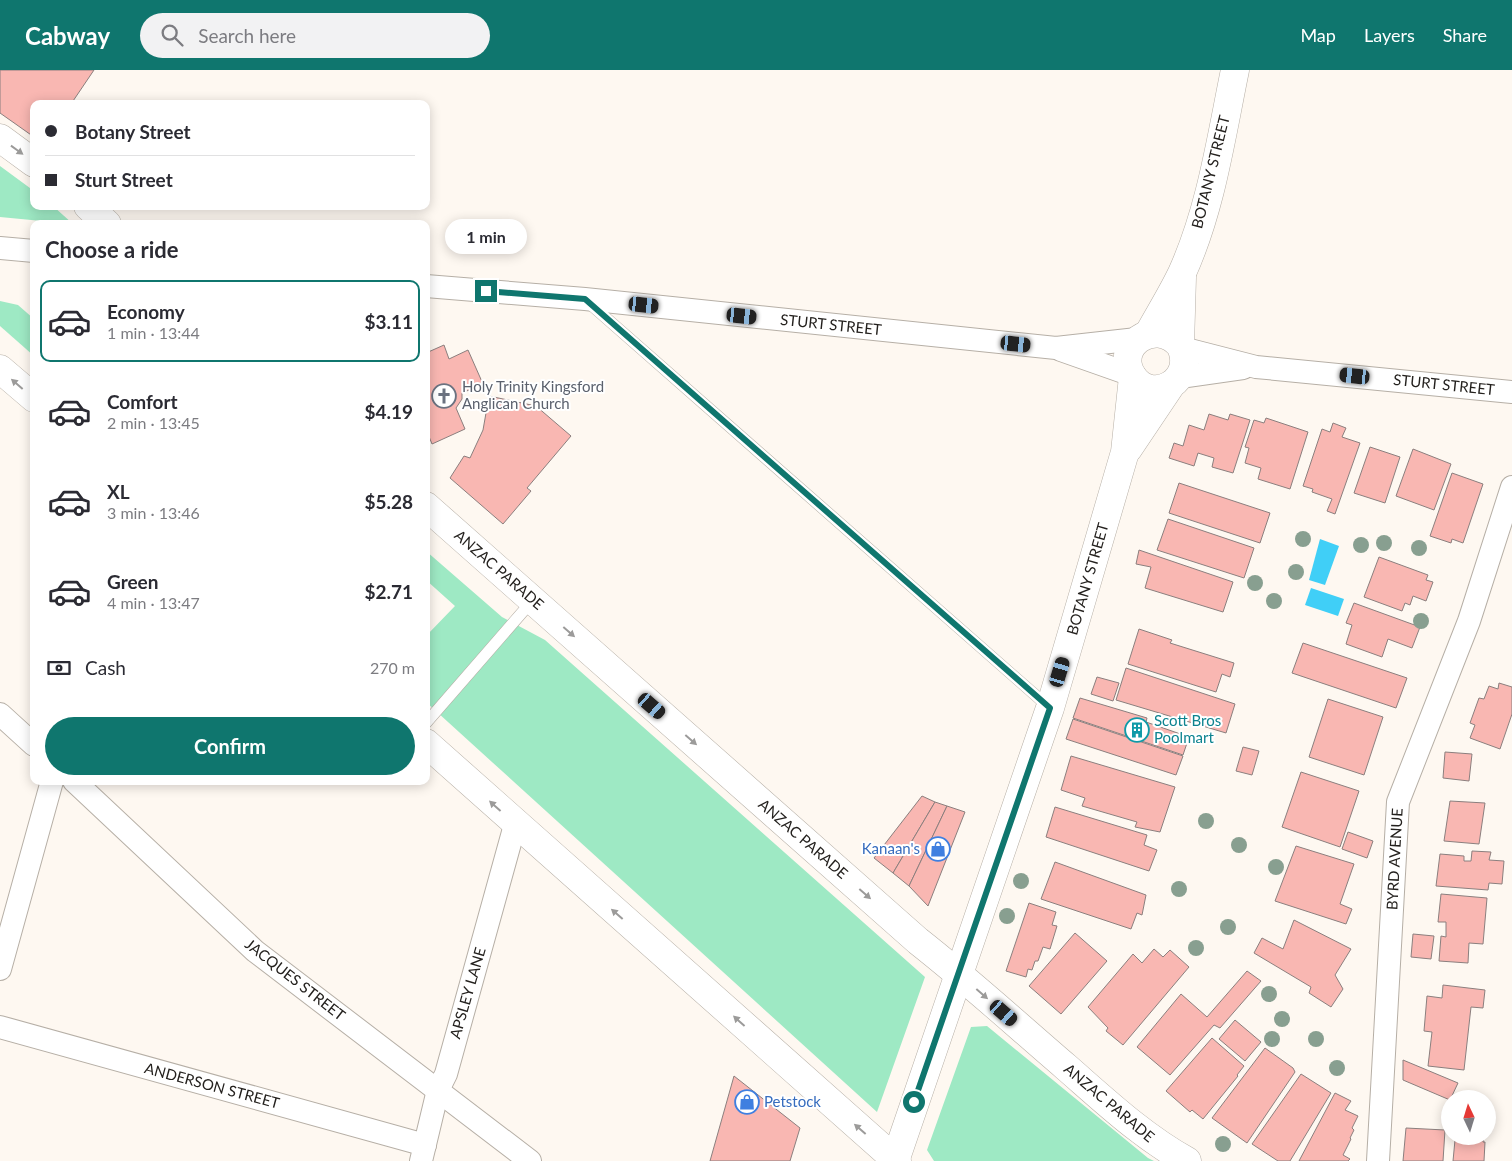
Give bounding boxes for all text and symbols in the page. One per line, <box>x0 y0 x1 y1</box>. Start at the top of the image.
search box <box>140 13 490 58</box>
text: Cabway <box>25 21 110 50</box>
icon: search <box>158 21 186 49</box>
text: Search here <box>198 24 296 47</box>
text: Map <box>1300 24 1336 46</box>
text: Layers <box>1364 24 1415 46</box>
text: Share <box>1443 24 1487 46</box>
street label: BOTANY STREET <box>1187 113 1233 230</box>
text: Botany Street <box>75 120 191 143</box>
one-way arrow <box>10 145 24 155</box>
text: Sturt Street <box>75 168 173 191</box>
callout: 1 min <box>445 218 527 254</box>
text: 1 min <box>466 227 506 246</box>
text: Choose a ride <box>45 236 179 263</box>
route end <box>475 280 497 302</box>
car <box>628 296 659 314</box>
icon: car <box>47 299 92 344</box>
text: Economy <box>107 300 185 323</box>
car <box>726 307 757 325</box>
text: $3.11 <box>364 310 413 333</box>
street label: STURT STREET <box>779 310 883 338</box>
text: 1 min · 13:44 <box>107 323 200 342</box>
car <box>1000 335 1031 353</box>
car <box>1339 367 1370 385</box>
street label: STURT STREET <box>1392 370 1496 398</box>
place label: Holy Trinity Kingsford Anglican Church <box>462 377 604 412</box>
one-way arrow <box>10 378 23 389</box>
church icon: Holy Trinity Kingsford Anglican Church <box>431 383 457 409</box>
icon: car <box>47 389 92 434</box>
text: Comfort <box>107 390 178 413</box>
text: $4.19 <box>364 400 413 423</box>
text: 2 min · 13:45 <box>107 413 200 432</box>
icon: car <box>47 479 92 524</box>
text: XL <box>107 480 130 503</box>
text: $5.28 <box>364 490 413 513</box>
text: 3 min · 13:46 <box>107 503 200 522</box>
street label: BOTANY STREET <box>1062 520 1112 637</box>
street label: ANZAC PARADE <box>451 526 548 613</box>
icon: car <box>47 569 92 614</box>
text: Green <box>107 570 158 593</box>
text: $2.71 <box>364 580 413 603</box>
text: 4 min · 13:47 <box>107 593 200 612</box>
one-way arrow <box>563 627 576 638</box>
icon: cash <box>45 654 73 682</box>
car <box>1048 655 1071 689</box>
text: Cash <box>85 656 126 679</box>
text: 270 m <box>370 658 415 677</box>
car <box>635 690 668 722</box>
place label: Scott Bros Poolmart <box>1154 711 1221 746</box>
button: Confirm <box>45 717 415 775</box>
building icon: Scott Bros Poolmart <box>1124 717 1150 743</box>
one-way arrow <box>685 734 697 746</box>
street label: ANZAC PARADE <box>755 795 852 882</box>
one-way arrow <box>490 800 502 812</box>
street label: BYRD AVENUE <box>1382 807 1406 910</box>
shop icon: Kanaan's <box>925 836 951 862</box>
place label: Kanaan's <box>862 839 920 857</box>
one-way arrow <box>859 888 871 900</box>
one-way arrow <box>611 908 624 919</box>
street label: JACQUES STREET <box>242 935 349 1024</box>
street label: APSLEY LANE <box>445 945 489 1041</box>
one-way arrow <box>976 988 988 1000</box>
car <box>987 997 1020 1029</box>
one-way arrow <box>733 1015 745 1027</box>
street label: ANDERSON STREET <box>143 1058 282 1112</box>
street label: ANZAC PARADE <box>1061 1059 1158 1145</box>
shop icon: Petstock <box>734 1089 760 1115</box>
north arrow <box>1441 1090 1496 1145</box>
map controls <box>1441 1090 1496 1145</box>
route start <box>903 1091 925 1113</box>
place label: Petstock <box>764 1092 821 1110</box>
one-way arrow <box>855 1123 867 1135</box>

